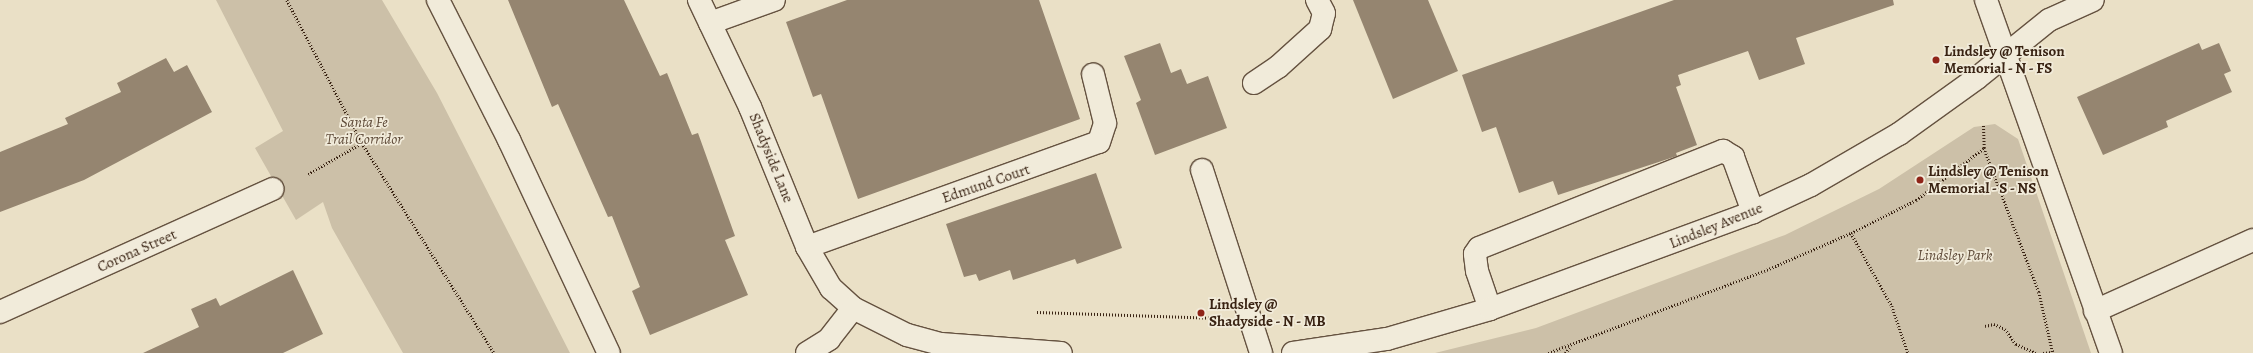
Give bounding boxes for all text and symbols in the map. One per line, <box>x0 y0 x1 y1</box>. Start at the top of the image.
place label: Lindsley @ Tenison Memorial - N - FS <box>1944 42 2065 77</box>
marker: Lindsley @ Tenison Memorial - N - FS <box>1931 55 1941 65</box>
street label: Shadyside Lane <box>745 111 797 205</box>
park label: Santa Fe Trail Corridor <box>326 113 402 148</box>
street label: Edmund Court <box>940 161 1032 207</box>
place label: Lindsley @ Tenison Memorial - S - NS <box>1928 162 2049 197</box>
marker: Lindsley @ Tenison Memorial - S - NS <box>1915 175 1925 185</box>
street label: Lindsley Avenue <box>1667 199 1765 253</box>
street label: Corona Street <box>95 226 179 276</box>
park label: Lindsley Park <box>1918 247 1992 265</box>
place label: Lindsley @ Shadyside - N - MB <box>1209 295 1327 330</box>
marker: Lindsley @ Shadyside - N - MB <box>1196 308 1206 318</box>

